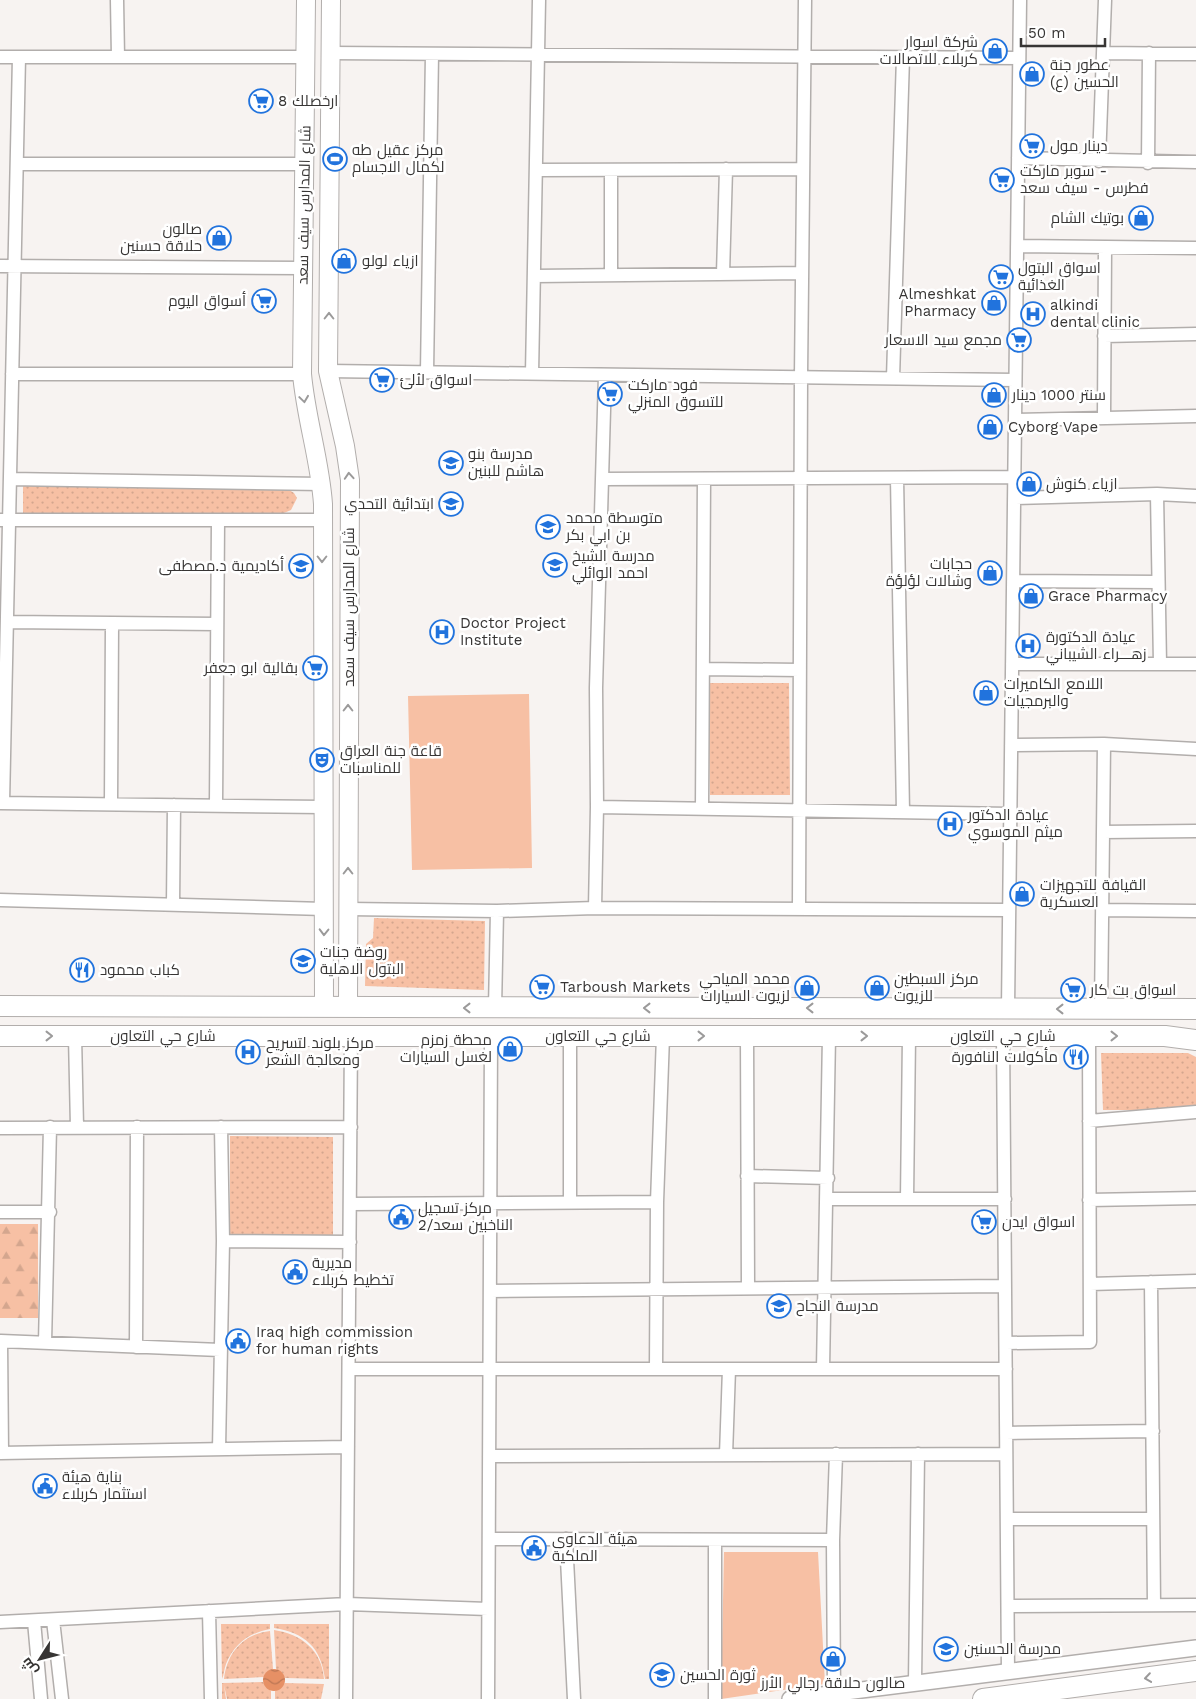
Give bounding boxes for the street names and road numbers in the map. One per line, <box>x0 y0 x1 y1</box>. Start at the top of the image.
street label: شارع المدارس سيف سعد <box>294 125 316 285</box>
street label: شارع المدارس سيف سعد <box>340 527 360 687</box>
street label: شارع حي التعاون <box>110 1027 216 1048</box>
street label: شارع حي التعاون <box>545 1027 651 1048</box>
street label: شارع حي التعاون <box>950 1027 1056 1048</box>

